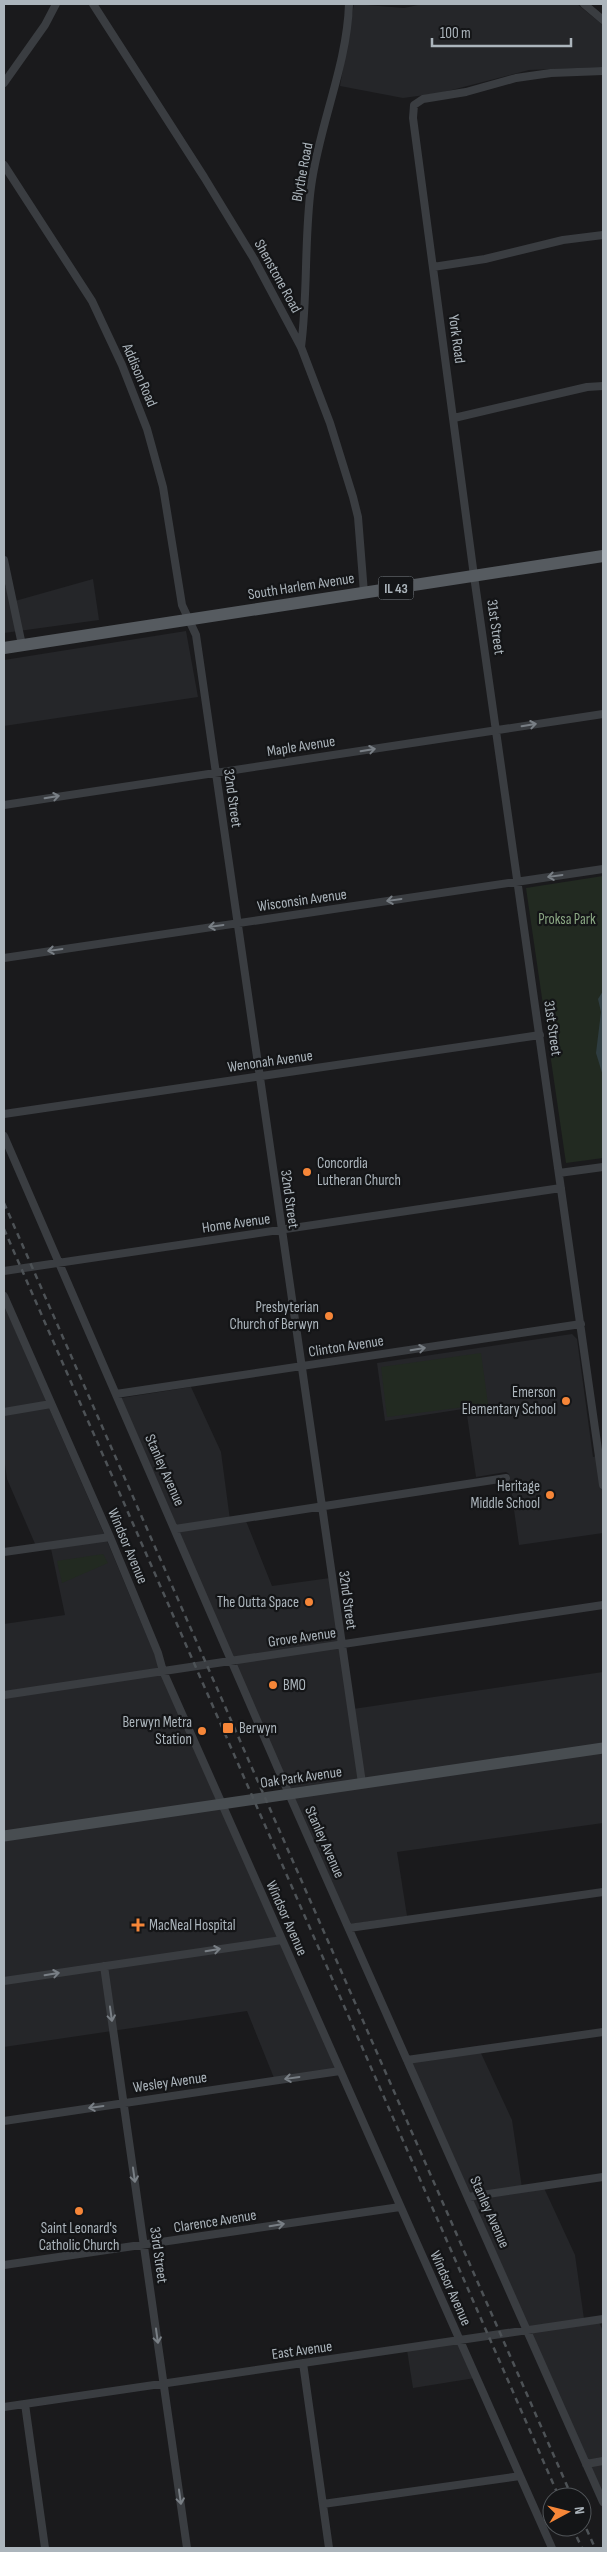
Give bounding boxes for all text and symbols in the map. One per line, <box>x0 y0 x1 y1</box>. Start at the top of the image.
scale bar <box>432 15 571 47</box>
text: 100 m <box>440 24 471 43</box>
street label: Blythe Road <box>287 141 318 203</box>
street label: Shenstone Road <box>250 236 306 316</box>
street label: York Road <box>444 313 469 365</box>
street label: Addison Road <box>117 340 161 410</box>
street label: South Harlem Avenue <box>246 569 356 604</box>
road number: IL 43 <box>378 576 414 600</box>
street label: 31st Street <box>482 598 509 656</box>
one-way arrow <box>521 720 537 730</box>
street label: Maple Avenue <box>266 732 337 761</box>
one-way arrow <box>360 744 376 754</box>
street label: 32nd Street <box>219 767 246 829</box>
one-way arrow <box>44 792 60 802</box>
one-way arrow <box>547 872 563 882</box>
street label: Wisconsin Avenue <box>256 885 348 916</box>
one-way arrow <box>387 895 403 905</box>
park label: Proksa Park <box>538 910 596 929</box>
one-way arrow <box>209 922 225 932</box>
one-way arrow <box>48 945 64 955</box>
street label: 31st Street <box>539 999 566 1057</box>
street label: Wenonah Avenue <box>226 1046 314 1077</box>
place label: Concordia Lutheran Church <box>317 1154 401 1190</box>
marker: Concordia Lutheran Church <box>301 1166 313 1178</box>
street label: 32nd Street <box>276 1168 303 1230</box>
street label: Home Avenue <box>201 1209 271 1238</box>
place label: Presbyterian Church of Berwyn <box>229 1298 319 1334</box>
marker: Presbyterian Church of Berwyn <box>323 1310 335 1322</box>
street label: Clinton Avenue <box>307 1331 385 1362</box>
one-way arrow <box>409 1344 425 1354</box>
place label: Emerson Elementary School <box>462 1383 556 1419</box>
marker: Emerson Elementary School <box>560 1395 572 1407</box>
street label: Stanley Avenue <box>140 1431 189 1509</box>
place label: Heritage Middle School <box>471 1477 540 1513</box>
marker: Heritage Middle School <box>544 1489 556 1501</box>
street label: Windsor Avenue <box>103 1506 152 1587</box>
street label: 32nd Street <box>334 1569 361 1631</box>
place label: The Outta Space <box>217 1593 299 1612</box>
marker: The Outta Space <box>303 1596 315 1608</box>
street label: Grove Avenue <box>267 1623 337 1652</box>
place label: BMO <box>283 1676 306 1695</box>
marker: BMO <box>267 1679 279 1691</box>
place label: Berwyn Metra Station <box>122 1713 192 1749</box>
place label: Berwyn <box>239 1719 277 1738</box>
marker: Berwyn <box>221 1721 235 1735</box>
marker: Berwyn Metra Station <box>196 1725 208 1737</box>
street label: Oak Park Avenue <box>259 1762 343 1793</box>
street label: Stanley Avenue <box>300 1803 349 1881</box>
street label: Windsor Avenue <box>262 1878 312 1959</box>
place label: MacNeal Hospital <box>149 1916 236 1935</box>
marker: MacNeal Hospital <box>131 1918 145 1932</box>
one-way arrow <box>204 1945 220 1955</box>
one-way arrow <box>44 1969 60 1979</box>
one-way arrow <box>106 2006 116 2022</box>
street label: Wesley Avenue <box>132 2068 208 2097</box>
one-way arrow <box>284 2073 300 2083</box>
one-way arrow <box>89 2102 105 2112</box>
one-way arrow <box>129 2167 139 2183</box>
street label: Stanley Avenue <box>465 2173 514 2251</box>
marker: Saint Leonard's Catholic Church <box>73 2205 85 2217</box>
street label: Clarence Avenue <box>172 2206 258 2237</box>
place label: Saint Leonard's Catholic Church <box>39 2219 119 2255</box>
one-way arrow <box>269 2220 285 2230</box>
street label: 33rd Street <box>145 2226 172 2285</box>
street label: Windsor Avenue <box>426 2248 476 2329</box>
one-way arrow <box>152 2328 162 2344</box>
street label: East Avenue <box>271 2337 333 2364</box>
north arrow <box>542 2487 592 2537</box>
one-way arrow <box>175 2489 185 2505</box>
text: N <box>571 2506 588 2515</box>

